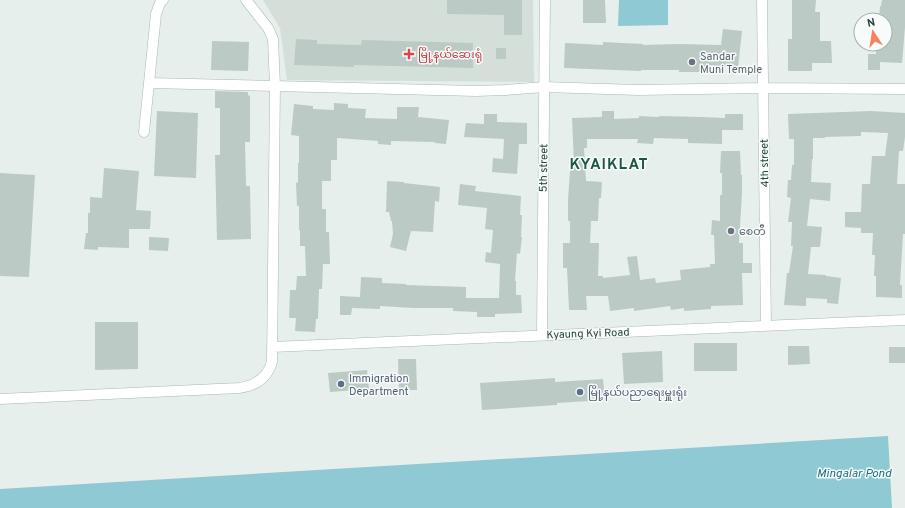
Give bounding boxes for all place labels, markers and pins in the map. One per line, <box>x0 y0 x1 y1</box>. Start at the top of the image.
place label: မြို့နယ်ဆေးရုံ <box>418 47 482 63</box>
marker: မြို့နယ်ဆေးရုံ <box>403 48 415 60</box>
place label: Sandar Muni Temple <box>700 50 762 77</box>
marker: Sandar Muni Temple <box>687 57 697 67</box>
place label: စေတီ <box>739 224 766 239</box>
marker: စေတီ <box>726 226 736 236</box>
place label: Immigration Department <box>349 372 409 399</box>
marker: Immigration Department <box>336 379 346 389</box>
place label: မြို့နယ်ပညာရေးမှူးရုံး <box>588 385 687 401</box>
marker: မြို့နယ်ပညာရေးမှူးရုံး <box>575 387 585 397</box>

